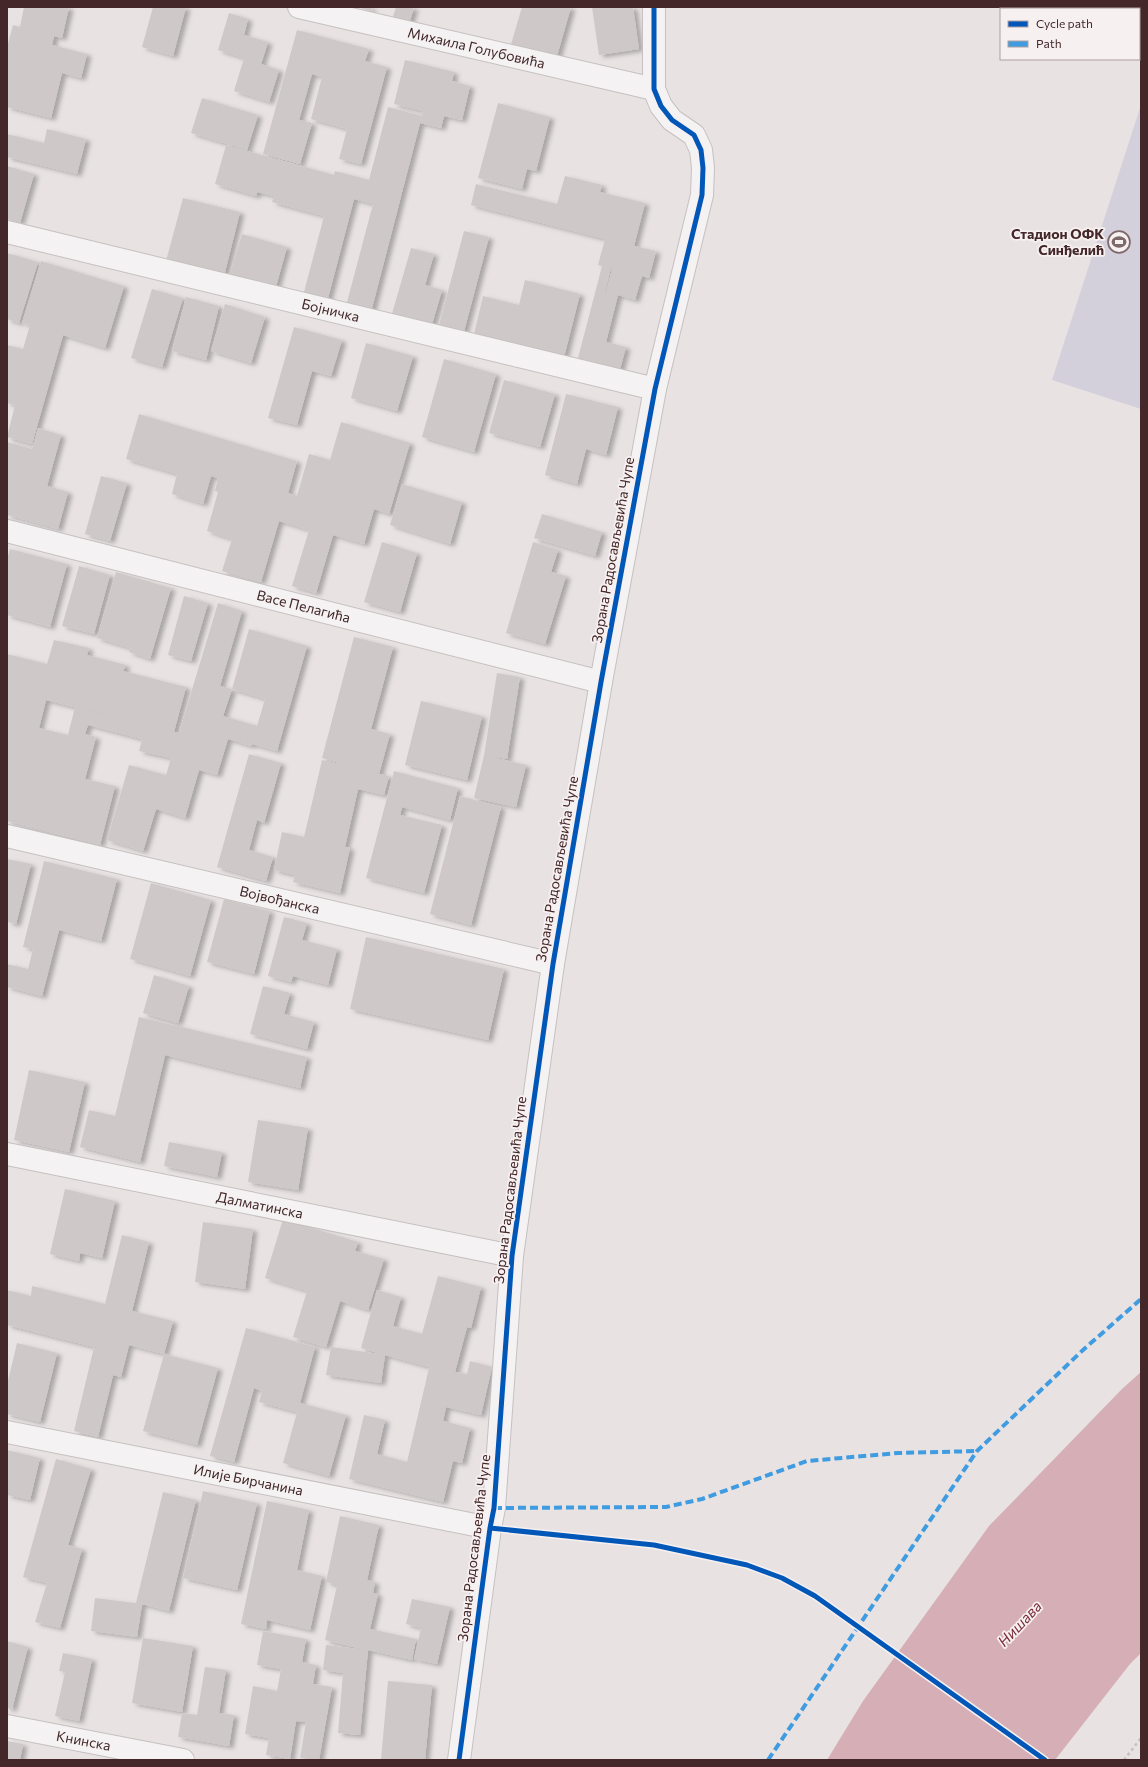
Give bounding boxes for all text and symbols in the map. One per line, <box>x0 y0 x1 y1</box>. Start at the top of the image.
legend <box>1000 8 1140 60</box>
text: Cycle path <box>1036 16 1093 30</box>
street label: Михаила Голубовића <box>406 23 547 72</box>
text: Path <box>1036 36 1062 50</box>
place label: Стадион ОФК Синђелић <box>1011 225 1104 258</box>
sports icon: Стадион ОФК Синђелић <box>1106 229 1132 255</box>
street label: Бојничка <box>300 295 361 325</box>
street label: Зорана Радосављевића Чупе <box>588 456 637 644</box>
street label: Васе Пелагића <box>255 586 352 626</box>
street label: Зорана Радосављевића Чупе <box>532 775 581 963</box>
street label: Војвођанска <box>238 882 321 917</box>
street label: Зорана Радосављевића Чупе <box>490 1095 529 1285</box>
street label: Далматинска <box>215 1188 305 1222</box>
street label: Зорана Радосављевића Чупе <box>454 1453 493 1643</box>
street label: Илије Бирчанина <box>192 1460 305 1499</box>
water label: Нишава <box>994 1597 1045 1650</box>
street label: Книнска <box>55 1727 112 1754</box>

